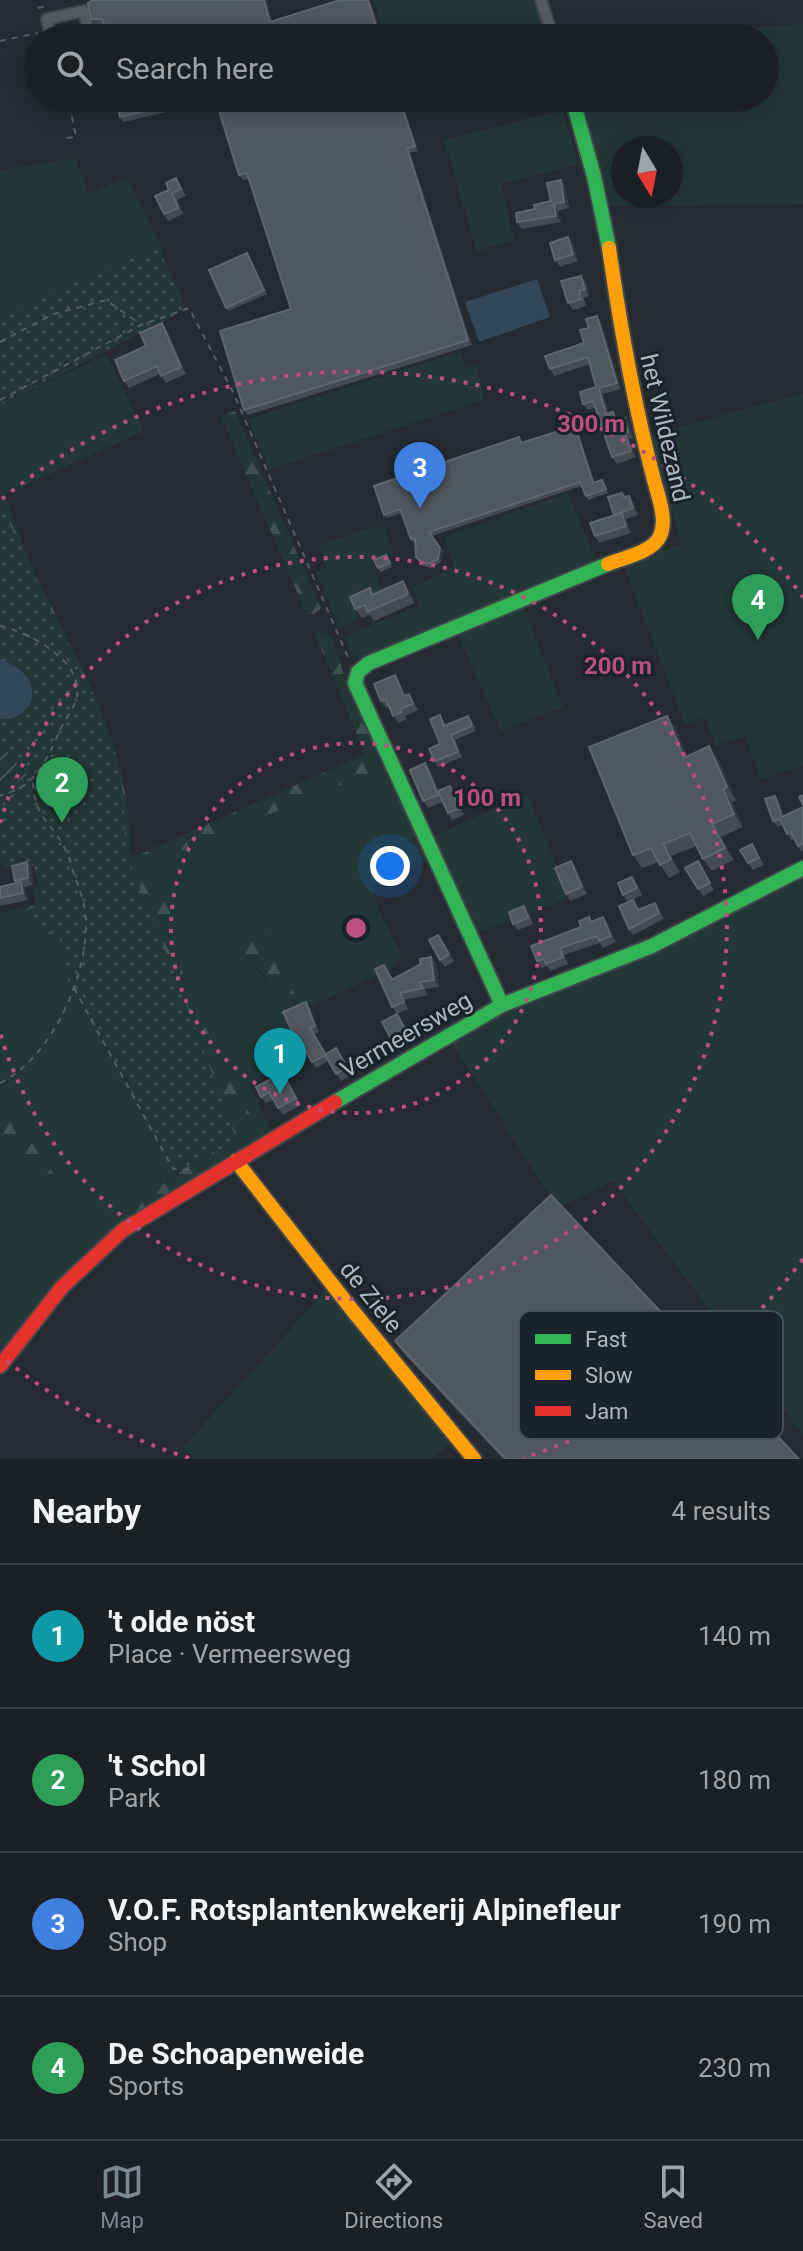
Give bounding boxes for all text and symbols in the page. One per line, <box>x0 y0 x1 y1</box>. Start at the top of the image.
search box <box>24 24 779 112</box>
icon: search <box>52 46 96 90</box>
text: Search here <box>116 51 274 86</box>
north arrow <box>611 136 683 208</box>
street label: het Wildezand <box>634 351 696 505</box>
text: 300 m <box>557 410 625 438</box>
pin: 3 <box>394 442 446 508</box>
pin: 4 <box>732 574 784 640</box>
text: 200 m <box>584 652 652 680</box>
pin: 2 <box>36 757 88 823</box>
text: 100 m <box>453 784 521 812</box>
your location <box>370 846 410 886</box>
centre of rings <box>342 914 370 942</box>
street label: Vermeersweg <box>335 986 477 1084</box>
pin: 1 <box>254 1028 306 1094</box>
street label: de Ziele <box>334 1256 408 1338</box>
legend <box>519 1311 783 1439</box>
text: Fast <box>585 1327 627 1352</box>
text: Slow <box>585 1363 633 1388</box>
text: Jam <box>585 1399 628 1424</box>
text: Nearby <box>32 1491 141 1531</box>
text: 4 results <box>672 1496 771 1526</box>
text: 't olde nöst <box>108 1604 255 1639</box>
text: 1 <box>51 1621 65 1651</box>
text: 140 m <box>698 1621 771 1651</box>
text: Place · Vermeersweg <box>108 1639 351 1669</box>
text: 't Schol <box>108 1748 206 1783</box>
text: 2 <box>51 1765 65 1795</box>
text: 180 m <box>698 1765 771 1795</box>
text: Park <box>108 1783 160 1813</box>
text: V.O.F. Rotsplantenkwekerij Alpinefleur <box>108 1892 621 1927</box>
text: 3 <box>51 1909 65 1939</box>
text: 190 m <box>698 1909 771 1939</box>
text: Shop <box>108 1927 167 1957</box>
text: De Schoapenweide <box>108 2036 364 2071</box>
text: 4 <box>51 2053 65 2083</box>
text: 230 m <box>698 2053 771 2083</box>
text: Sports <box>108 2071 184 2101</box>
tab: Map <box>100 2160 144 2233</box>
tab: Directions <box>344 2160 443 2233</box>
tab: Saved <box>643 2160 703 2233</box>

